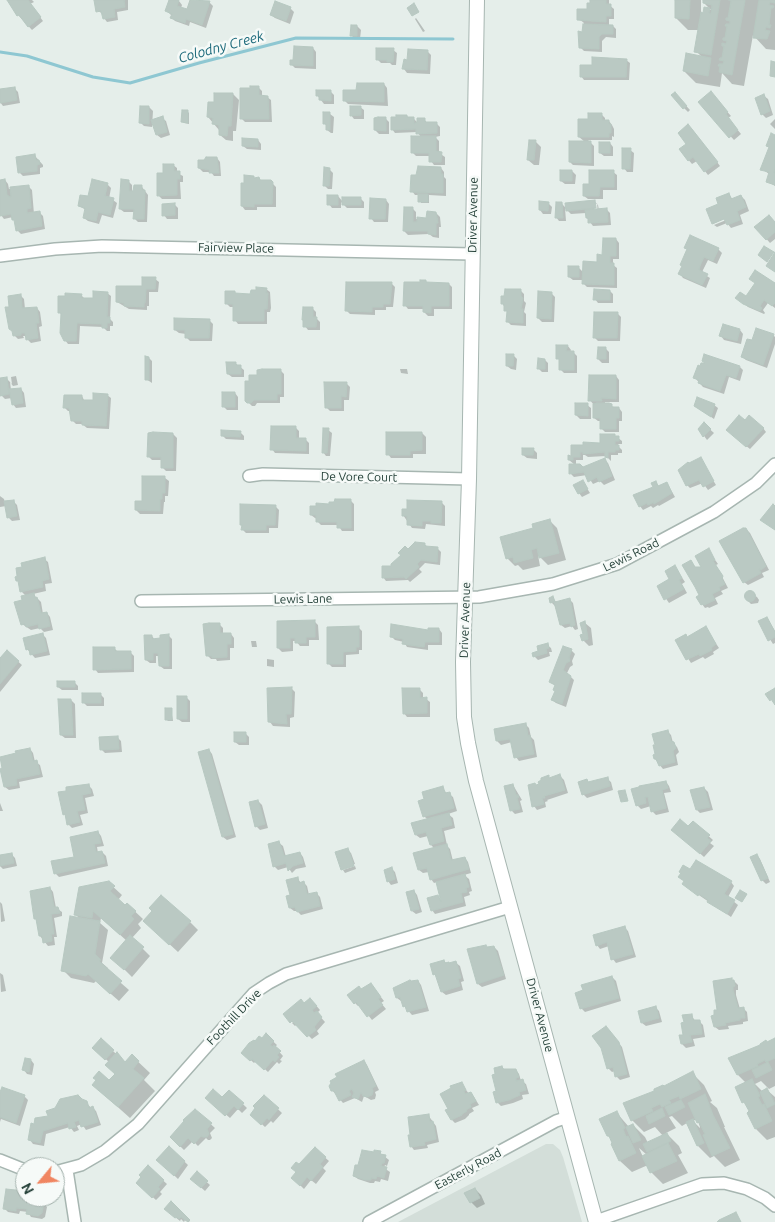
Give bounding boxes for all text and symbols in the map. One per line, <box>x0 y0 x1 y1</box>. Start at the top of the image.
water label: Colodny Creek <box>176 27 266 67</box>
street label: Driver Avenue <box>465 177 481 253</box>
street label: Fairview Place <box>198 240 274 256</box>
street label: De Vore Court <box>321 469 397 485</box>
street label: Lewis Road <box>601 535 661 575</box>
street label: Driver Avenue <box>456 582 474 658</box>
street label: Lewis Lane <box>274 591 332 607</box>
street label: Driver Avenue <box>523 976 557 1054</box>
street label: Foothill Drive <box>204 986 264 1048</box>
street label: Easterly Road <box>432 1145 504 1193</box>
north arrow <box>15 1157 65 1207</box>
text: N <box>18 1180 37 1197</box>

